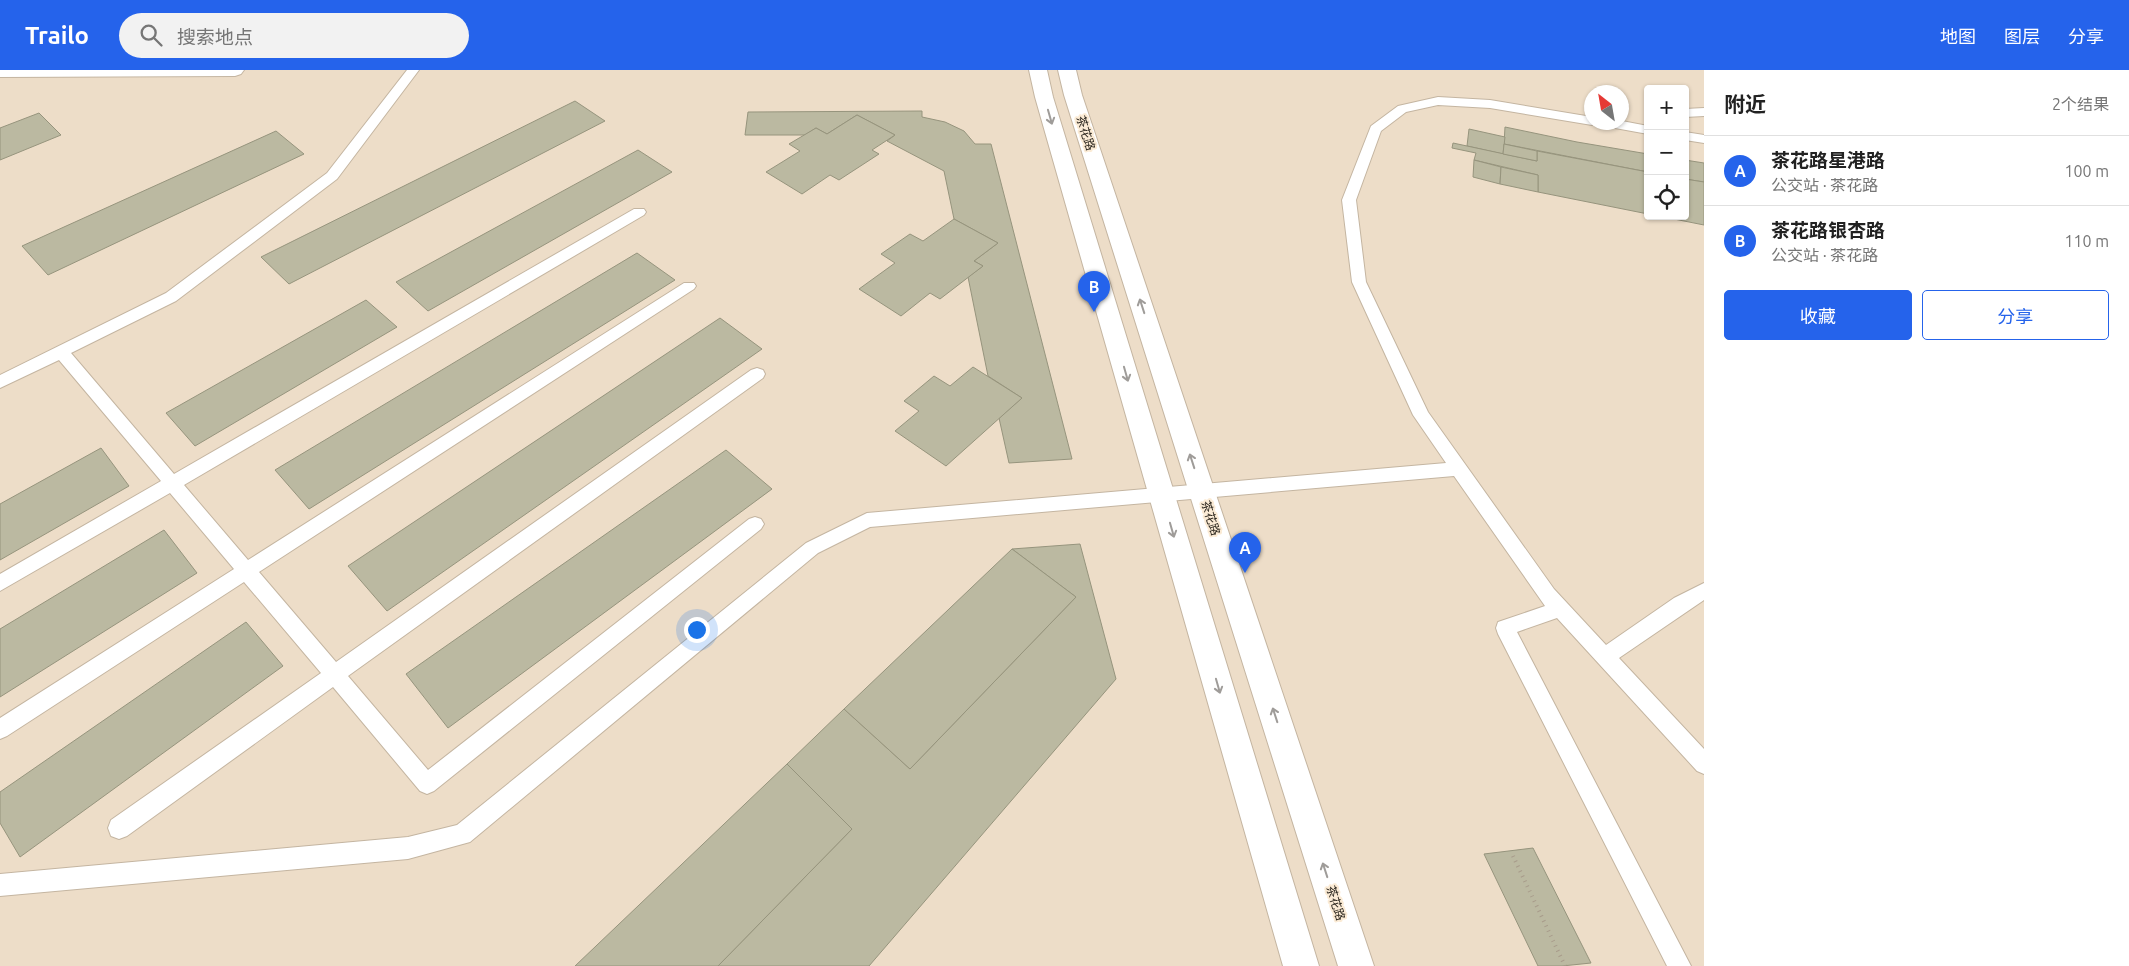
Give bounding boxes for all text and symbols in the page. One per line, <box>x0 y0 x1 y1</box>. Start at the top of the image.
search box <box>119 13 469 58</box>
icon: search <box>137 21 165 49</box>
text: Trailo <box>25 22 89 49</box>
text: 搜索地点 <box>177 26 253 48</box>
text: 地图 <box>1940 26 1976 46</box>
text: 图层 <box>2004 26 2040 46</box>
text: 分享 <box>2068 26 2104 46</box>
north arrow <box>1584 85 1629 130</box>
map controls <box>1644 85 1689 220</box>
button: + <box>1644 85 1689 130</box>
text: 附近 <box>1724 92 1766 116</box>
text: 2个结果 <box>2052 95 2109 113</box>
one-way arrow <box>1046 109 1056 125</box>
street label: 茶花路 <box>1074 114 1098 152</box>
button: − <box>1644 130 1689 175</box>
text: 茶花路星港路 <box>1771 149 1885 171</box>
text: A <box>1734 162 1746 180</box>
text: 100 m <box>2064 162 2109 180</box>
button: locate <box>1644 175 1689 220</box>
text: 公交站 · 茶花路 <box>1771 176 1878 194</box>
text: 茶花路银杏路 <box>1771 219 1885 241</box>
text: B <box>1735 232 1745 250</box>
text: 110 m <box>2064 232 2109 250</box>
text: 公交站 · 茶花路 <box>1771 246 1878 264</box>
pin: B <box>1078 271 1110 312</box>
button: 收藏 <box>1724 290 1912 340</box>
button: 分享 <box>1922 290 2109 340</box>
one-way arrow <box>1137 299 1146 314</box>
one-way arrow <box>1121 365 1131 381</box>
one-way arrow <box>1187 453 1196 469</box>
street label: 茶花路 <box>1199 499 1223 537</box>
one-way arrow <box>1168 521 1177 537</box>
pin: A <box>1229 532 1261 573</box>
your location <box>684 617 710 643</box>
one-way arrow <box>1213 677 1223 693</box>
one-way arrow <box>1269 707 1279 723</box>
one-way arrow <box>1319 862 1329 878</box>
street label: 茶花路 <box>1324 884 1348 922</box>

